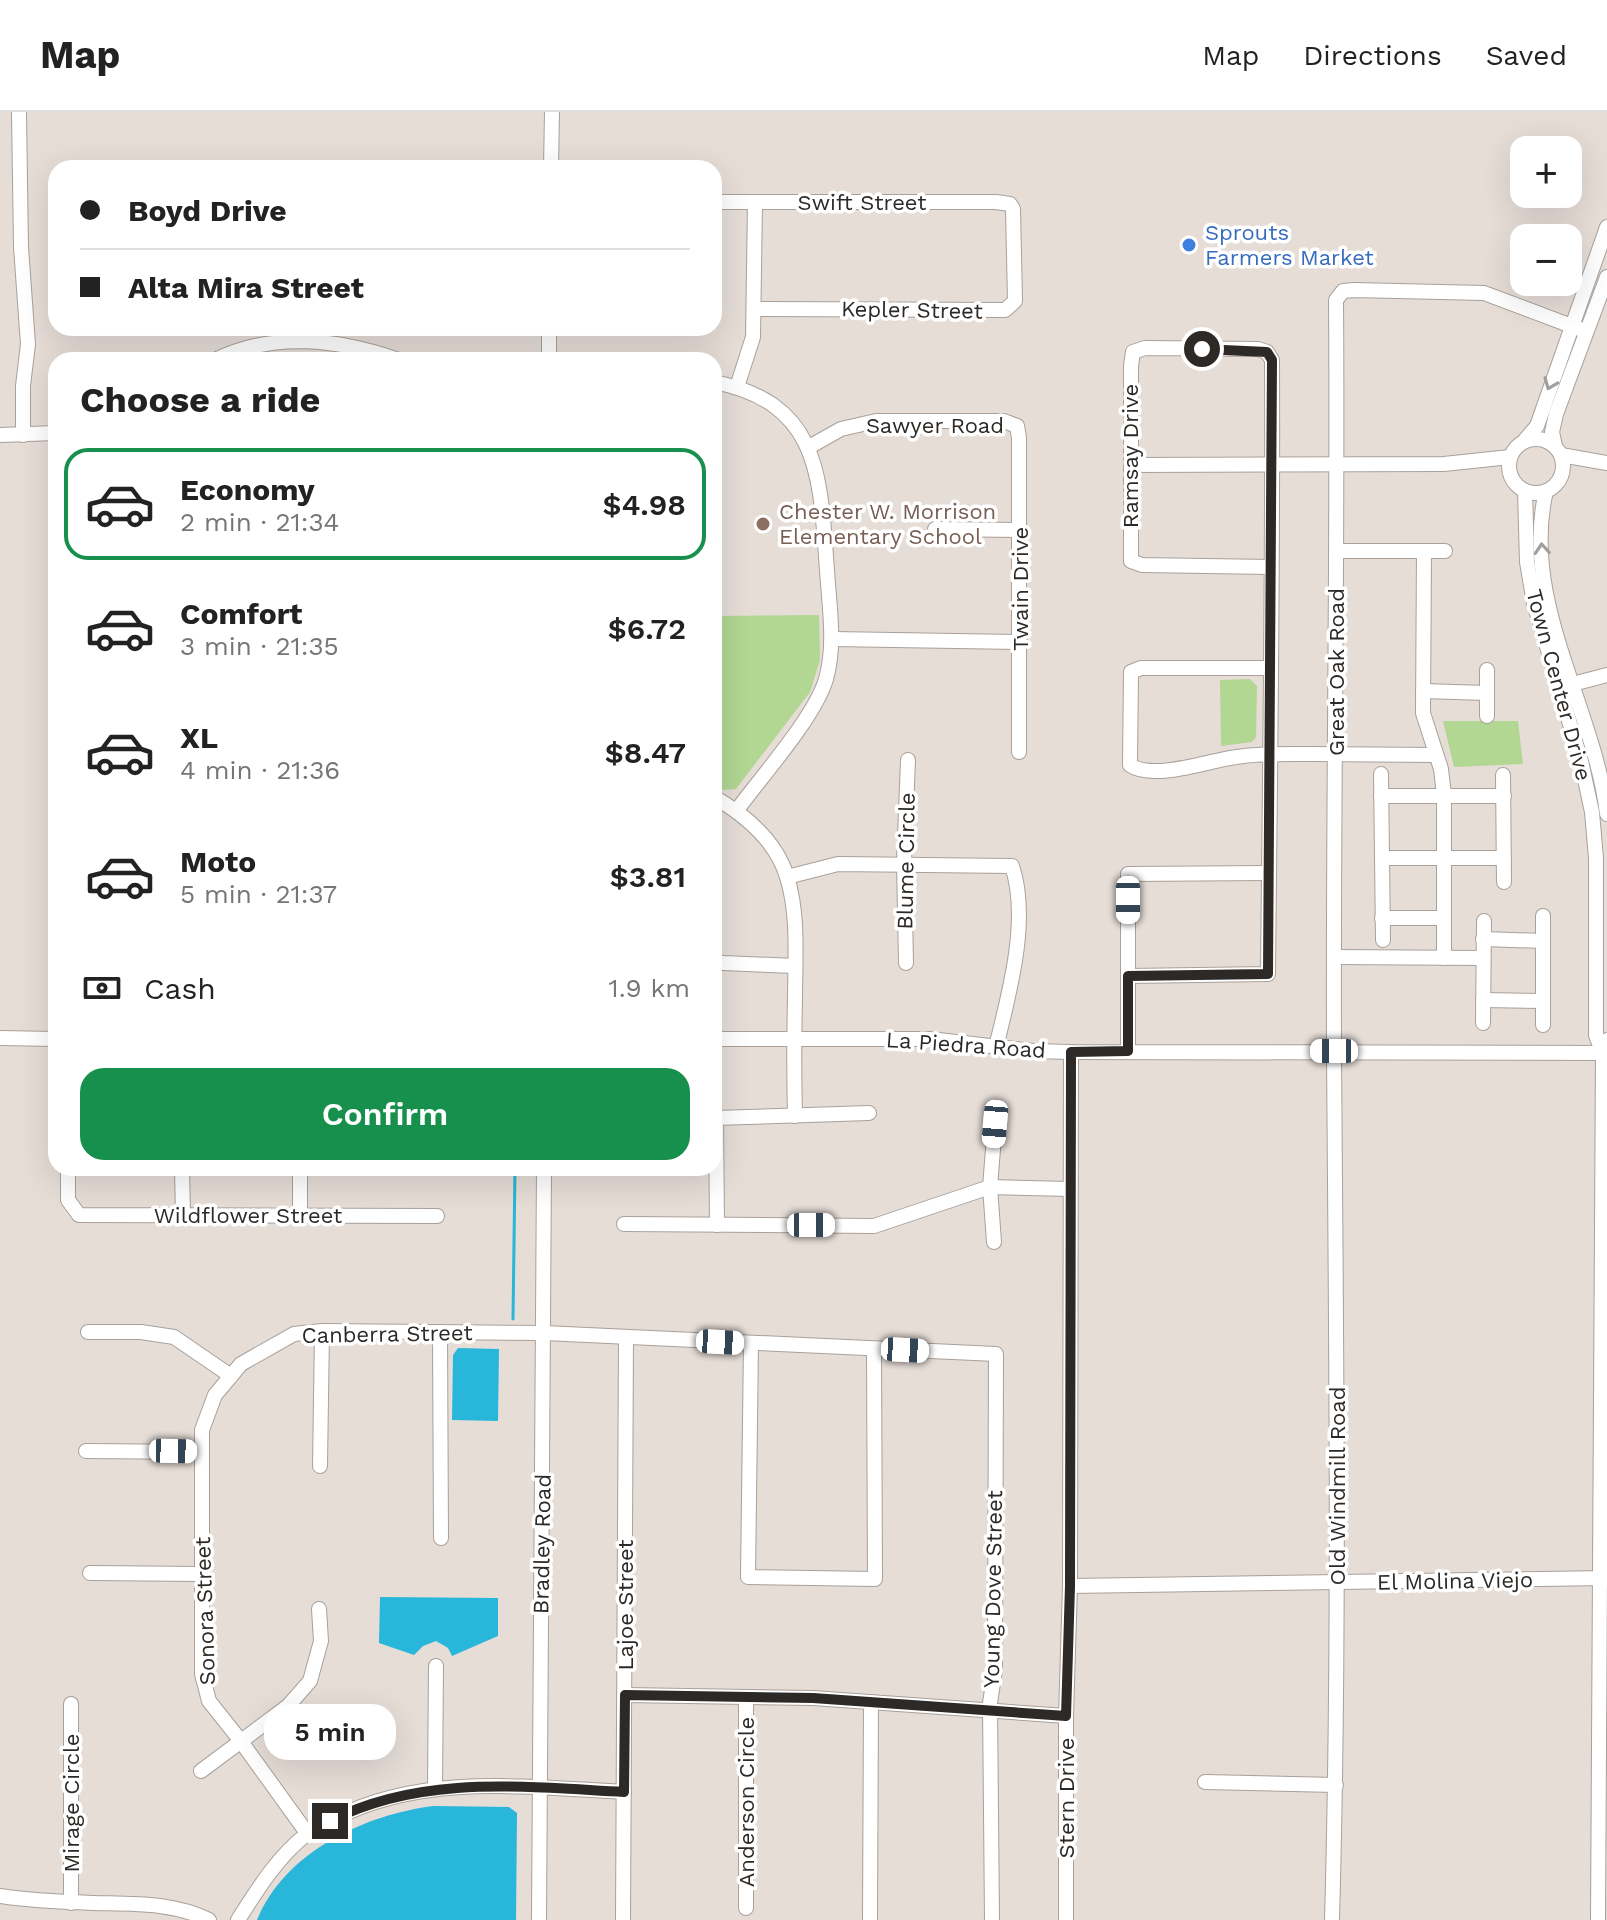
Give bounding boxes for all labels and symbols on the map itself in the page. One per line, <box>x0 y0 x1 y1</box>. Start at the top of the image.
street label: Swift Street <box>798 190 926 215</box>
place label: Sprouts Farmers Market <box>1205 220 1374 270</box>
marker: Sprouts Farmers Market <box>1180 236 1198 254</box>
street label: Kepler Street <box>841 296 983 324</box>
route start <box>1184 331 1220 367</box>
one-way arrow <box>1544 376 1560 390</box>
street label: Ramsay Drive <box>1118 384 1143 528</box>
street label: Sawyer Road <box>866 413 1004 438</box>
place label: Chester W. Morrison Elementary School <box>779 499 996 549</box>
marker: Chester W. Morrison Elementary School <box>754 515 772 533</box>
street label: Twain Drive <box>1008 527 1033 651</box>
one-way arrow <box>1534 542 1551 555</box>
street label: Town Center Drive <box>1521 587 1597 783</box>
street label: Great Oak Road <box>1324 588 1349 756</box>
street label: Blume Circle <box>892 792 920 930</box>
car <box>1116 876 1140 924</box>
street label: La Piedra Road <box>885 1027 1047 1063</box>
car <box>1310 1039 1358 1063</box>
car <box>981 1099 1009 1149</box>
street label: Wildflower Street <box>154 1203 342 1228</box>
car <box>787 1213 835 1237</box>
street label: Canberra Street <box>301 1320 473 1348</box>
car <box>695 1329 745 1355</box>
car <box>880 1337 930 1363</box>
street label: Old Windmill Road <box>1325 1386 1350 1586</box>
car <box>149 1439 197 1463</box>
street label: Bradley Road <box>528 1474 556 1614</box>
street label: Young Dove Street <box>979 1490 1007 1688</box>
street label: Sonora Street <box>190 1536 220 1686</box>
street label: Lajoe Street <box>613 1539 638 1671</box>
street label: El Molina Viejo <box>1377 1567 1533 1595</box>
callout: 5 min <box>264 1705 396 1761</box>
street label: Anderson Circle <box>734 1717 759 1887</box>
street label: Mirage Circle <box>59 1734 84 1872</box>
street label: Stern Drive <box>1054 1738 1079 1858</box>
route end <box>312 1803 348 1839</box>

